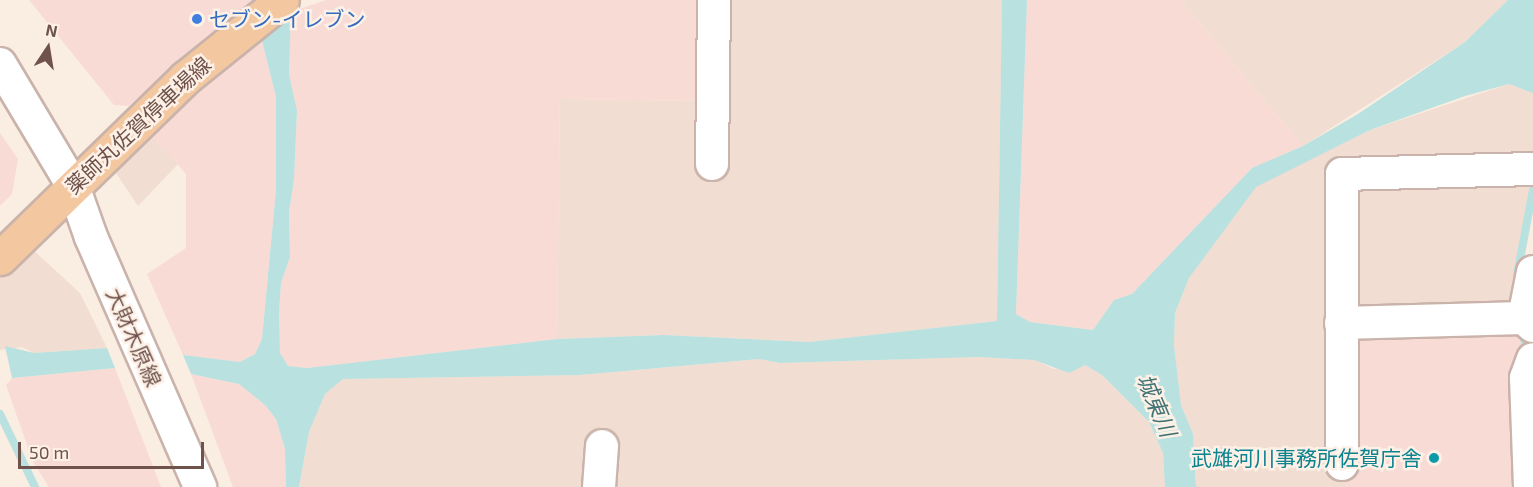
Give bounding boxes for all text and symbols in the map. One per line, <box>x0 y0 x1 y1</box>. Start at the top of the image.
place label: セブン-イレブン <box>209 6 365 32</box>
marker: セブン-イレブン <box>190 12 204 26</box>
north arrow <box>18 18 78 78</box>
text: N <box>44 19 59 40</box>
street label: 薬師丸佐賀停車場線 <box>60 51 216 199</box>
street label: 大財木原線 <box>101 284 167 390</box>
water label: 城東川 <box>1132 369 1182 441</box>
scale bar <box>21 430 207 468</box>
text: 50 m <box>29 441 69 463</box>
place label: 武雄河川事務所佐賀庁舎 <box>1191 445 1422 471</box>
marker: 武雄河川事務所佐賀庁舎 <box>1427 451 1441 465</box>

